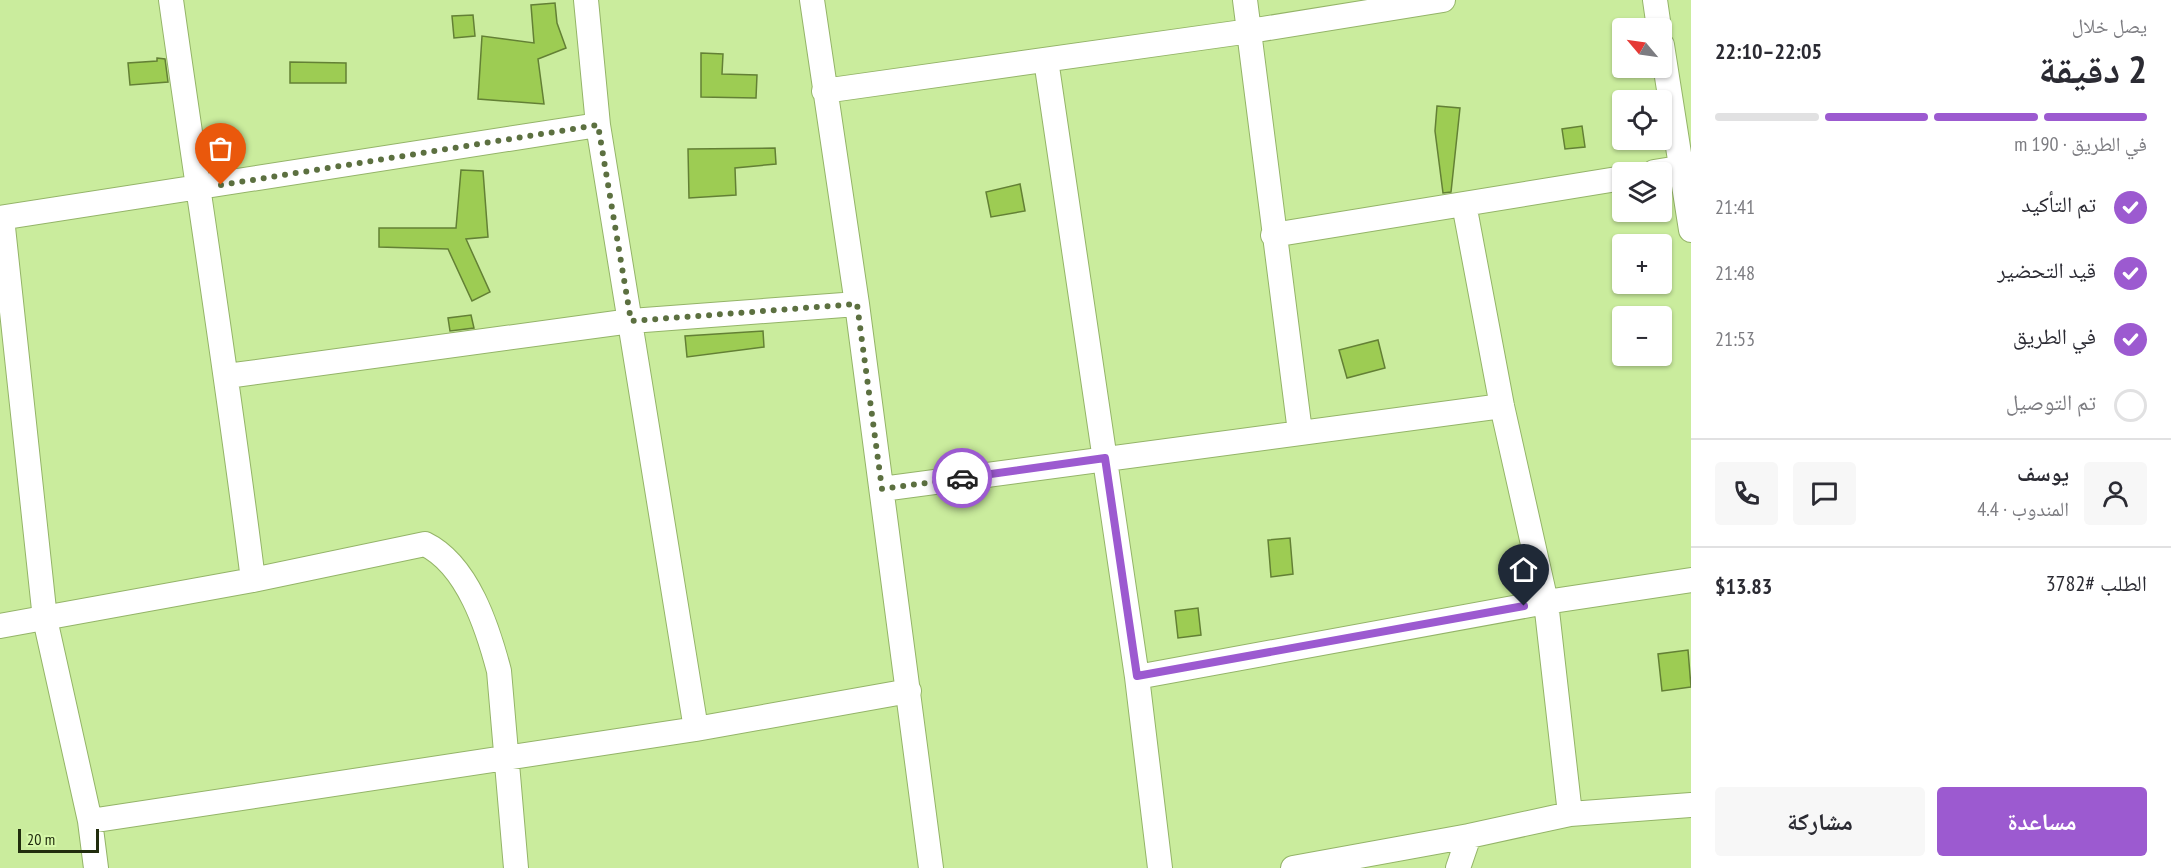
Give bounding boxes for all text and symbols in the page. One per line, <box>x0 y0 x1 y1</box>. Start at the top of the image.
text: يصل خلال <box>2072 13 2147 39</box>
north arrow <box>1612 18 1672 78</box>
map controls <box>1612 18 1672 366</box>
text: 22:05–22:10 <box>1715 37 1822 65</box>
text: 2 دقيقة <box>2038 43 2147 94</box>
button: locate <box>1612 90 1672 150</box>
pin <box>195 123 246 185</box>
text: في الطريق · 190 m <box>2014 131 2147 157</box>
icon: bag <box>204 132 237 165</box>
button: layers <box>1612 162 1672 222</box>
text: تم التأكيد <box>2021 190 2096 218</box>
icon: check <box>2114 191 2147 224</box>
text: 21:41 <box>1715 194 1755 220</box>
button: + <box>1612 234 1672 294</box>
text: قيد التحضير <box>1997 256 2096 284</box>
icon: check <box>2114 257 2147 290</box>
text: 21:48 <box>1715 260 1755 286</box>
button: − <box>1612 306 1672 366</box>
text: في الطريق <box>2013 322 2096 350</box>
icon: check <box>2114 323 2147 356</box>
text: 21:53 <box>1715 326 1755 352</box>
text: تم التوصيل <box>2006 388 2096 416</box>
courier <box>932 448 992 508</box>
text: يوسف <box>2017 459 2069 487</box>
icon: car <box>946 462 979 495</box>
button: phone <box>1715 462 1778 525</box>
button: chat <box>1793 462 1856 525</box>
button: person <box>2084 462 2147 525</box>
text: المندوب · 4.4 <box>1977 496 2069 522</box>
pin <box>1498 544 1549 606</box>
icon: home <box>1507 553 1540 586</box>
text: الطلب #3782 <box>2046 569 2147 597</box>
text: $13.83 <box>1715 572 1772 600</box>
button: مشاركة <box>1715 787 1925 856</box>
button: مساعدة <box>1937 787 2147 856</box>
scale bar <box>18 826 99 854</box>
text: 20 m <box>27 829 55 849</box>

